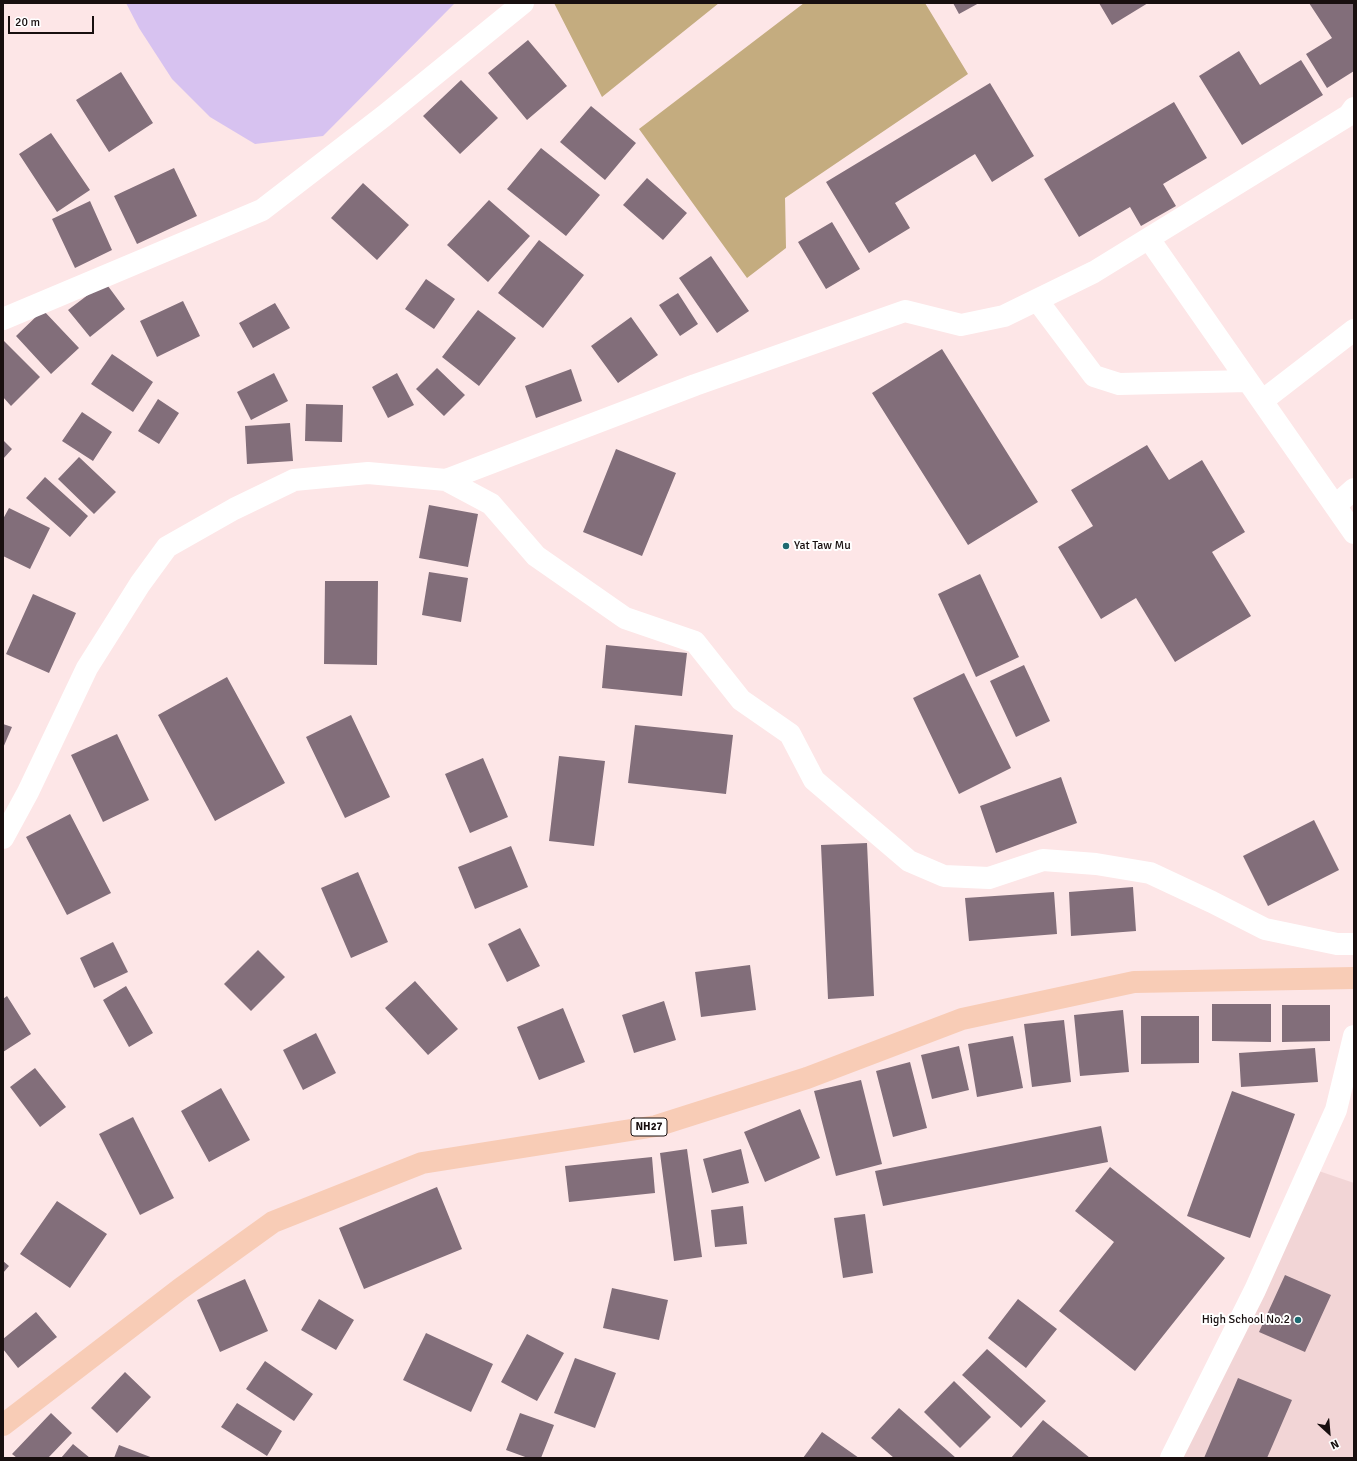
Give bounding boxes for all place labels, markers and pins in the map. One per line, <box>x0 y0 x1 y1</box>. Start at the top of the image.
place label: Yat Taw Mu <box>794 539 851 553</box>
marker: Yat Taw Mu <box>781 541 791 551</box>
place label: High School No.2 <box>1202 1313 1290 1327</box>
marker: High School No.2 <box>1293 1315 1303 1325</box>

